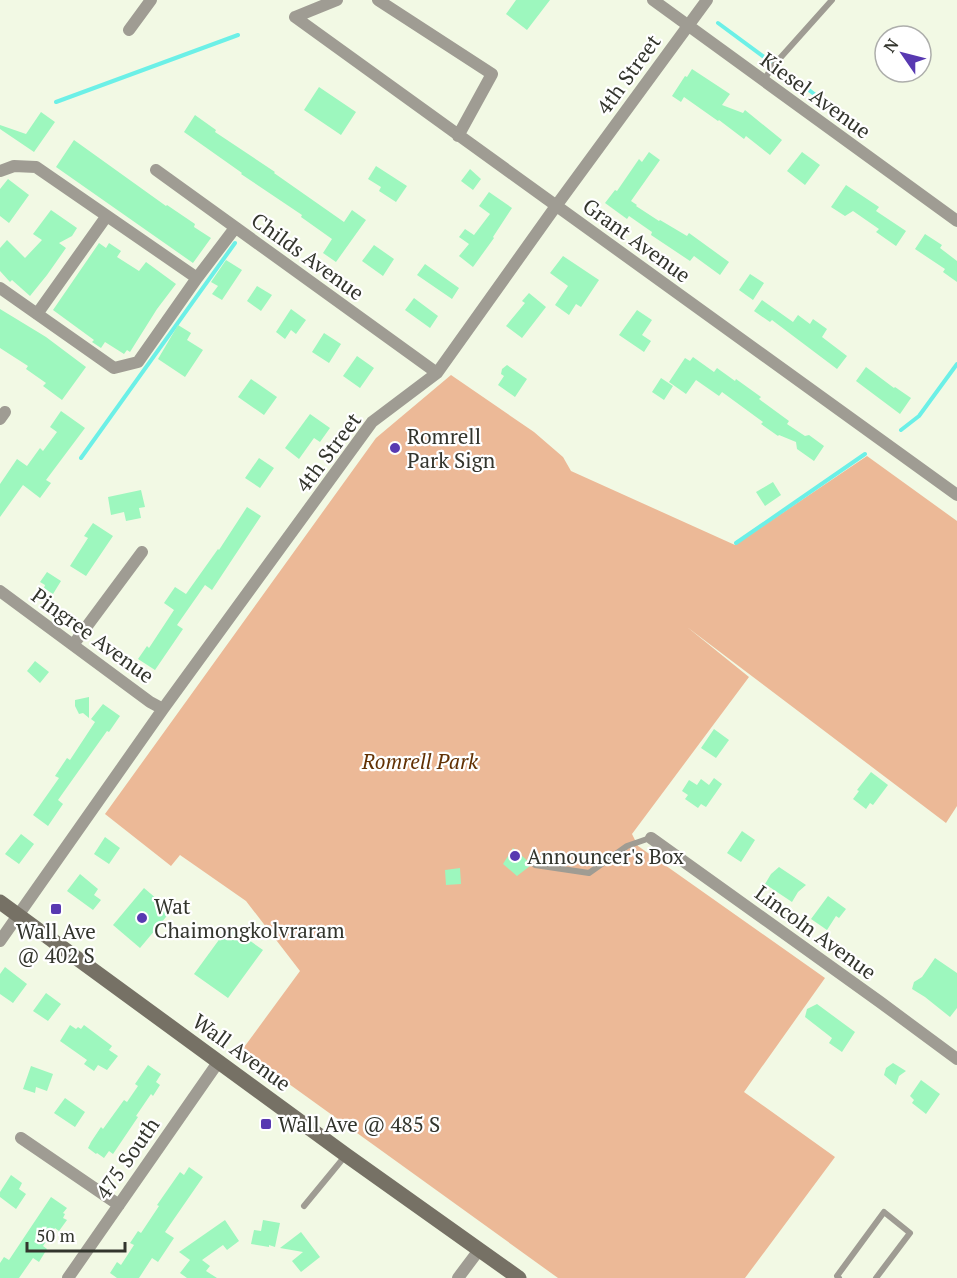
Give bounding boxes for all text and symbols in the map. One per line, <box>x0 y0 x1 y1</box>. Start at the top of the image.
north arrow <box>873 24 933 84</box>
street label: 4th Street <box>590 28 667 120</box>
text: N <box>878 34 903 57</box>
street label: Kiesel Avenue <box>755 45 877 145</box>
street label: Grant Avenue <box>577 191 697 289</box>
street label: Childs Avenue <box>246 206 370 306</box>
street label: 4th Street <box>289 406 367 497</box>
place label: Romrell Park Sign <box>407 422 496 474</box>
marker: Romrell Park Sign <box>388 441 402 455</box>
street label: Pingree Avenue <box>26 581 160 689</box>
park label: Romrell Park <box>361 747 479 775</box>
place label: Announcer's Box <box>527 842 684 870</box>
marker: Announcer's Box <box>508 849 522 863</box>
street label: Lincoln Avenue <box>750 878 882 986</box>
place label: Wat Chaimongkolvraram <box>154 892 345 944</box>
marker: Wall Ave @ 402 S <box>49 902 63 916</box>
marker: Wat Chaimongkolvraram <box>135 911 149 925</box>
place label: Wall Ave @ 402 S <box>16 917 96 969</box>
street label: Wall Avenue <box>187 1007 297 1097</box>
place label: Wall Ave @ 485 S <box>278 1110 440 1138</box>
street label: 475 South <box>89 1112 165 1204</box>
marker: Wall Ave @ 485 S <box>259 1117 273 1131</box>
scale bar <box>27 1215 124 1253</box>
text: 50 m <box>36 1223 76 1247</box>

